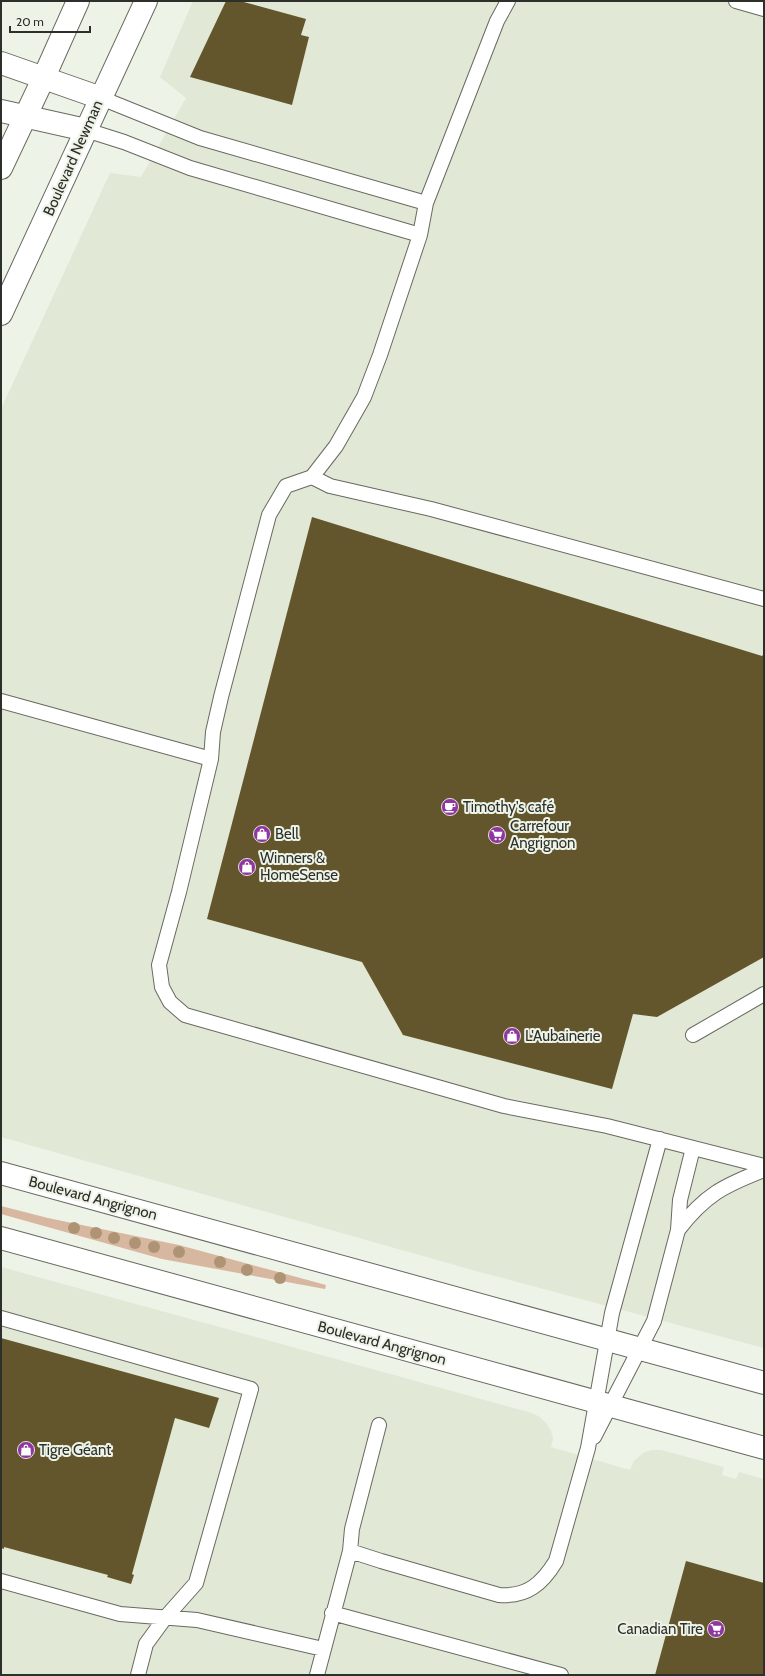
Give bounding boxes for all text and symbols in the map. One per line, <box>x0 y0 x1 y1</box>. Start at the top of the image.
scale bar <box>10 8 90 34</box>
text: 20 m <box>16 14 44 29</box>
street label: Boulevard Newman <box>39 97 107 219</box>
cafe icon: Timothy's café <box>440 797 460 817</box>
place label: Timothy's café <box>463 798 555 816</box>
place label: Carrefour Angrignon <box>510 817 576 852</box>
shop icon: Bell <box>252 824 272 844</box>
place label: Bell <box>275 825 299 843</box>
supermarket icon: Carrefour Angrignon <box>487 825 507 845</box>
place label: Winners & HomeSense <box>260 849 338 884</box>
shop icon: Winners & HomeSense <box>237 857 257 877</box>
shop icon: L'Aubainerie <box>502 1026 522 1046</box>
place label: L'Aubainerie <box>525 1027 601 1045</box>
street label: Boulevard Angrignon <box>27 1172 159 1224</box>
street label: Boulevard Angrignon <box>316 1317 448 1369</box>
shop icon: Tigre Géant <box>16 1440 36 1460</box>
place label: Tigre Géant <box>39 1441 111 1459</box>
supermarket icon: Canadian Tire <box>706 1619 726 1639</box>
place label: Canadian Tire <box>617 1620 703 1638</box>

